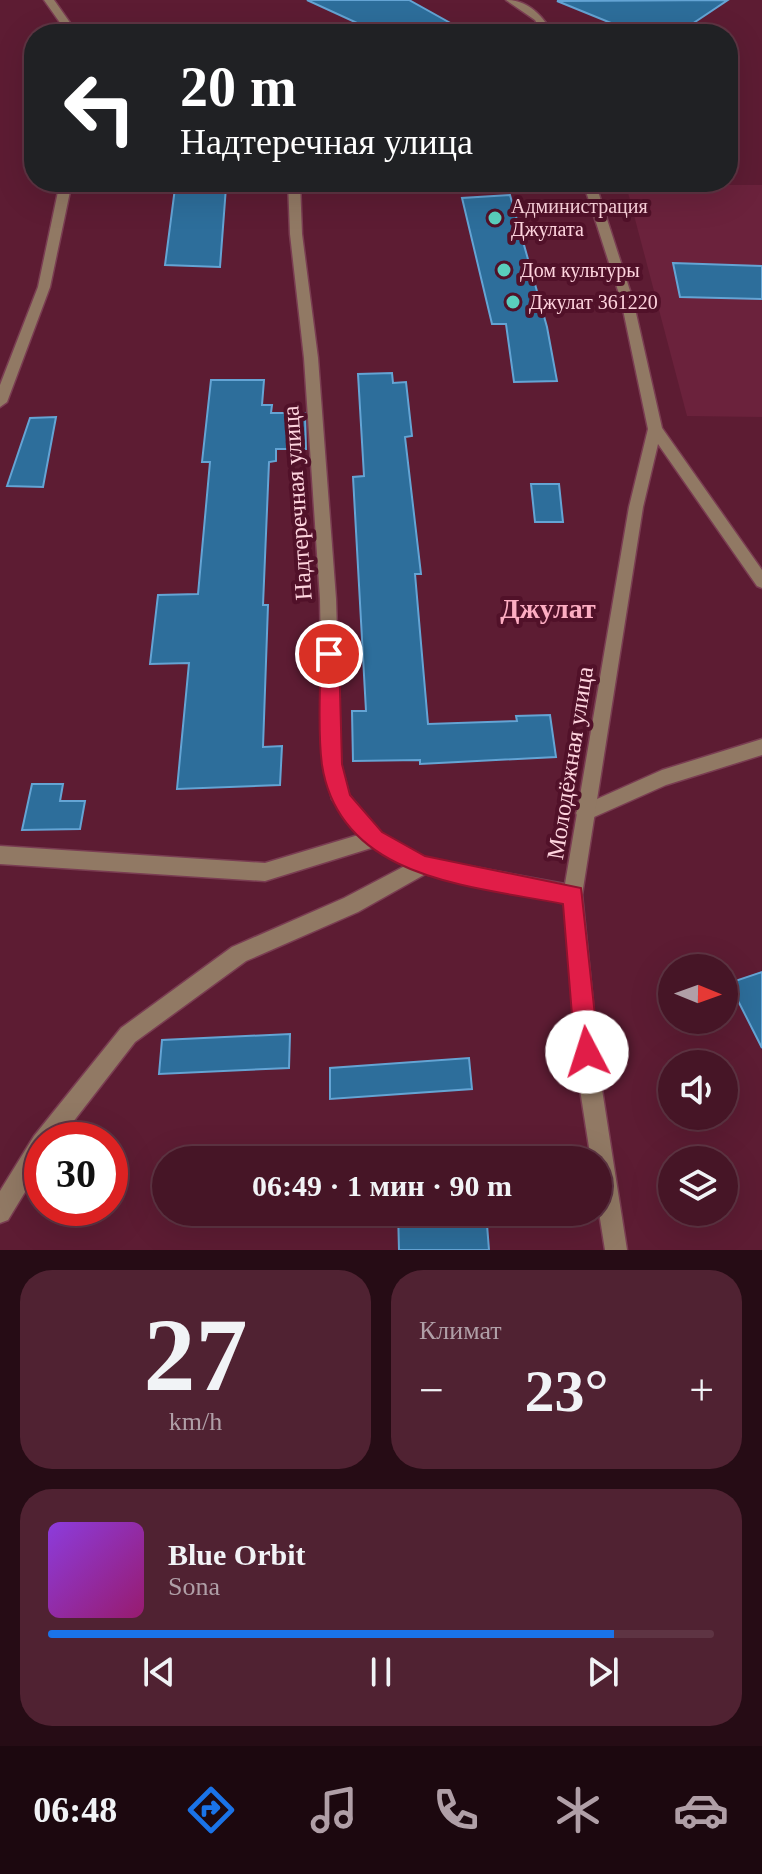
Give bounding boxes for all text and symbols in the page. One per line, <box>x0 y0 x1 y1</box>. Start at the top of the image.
icon: left <box>48 56 152 160</box>
text: 20 m <box>180 56 297 118</box>
text: Надтеречная улица <box>180 122 473 162</box>
place label: Администрация Джулата <box>511 195 648 241</box>
marker: Администрация Джулата <box>486 209 504 227</box>
place label: Дом культуры <box>520 259 640 282</box>
marker: Дом культуры <box>495 261 513 279</box>
place label: Джулат 361220 <box>529 291 658 314</box>
marker: Джулат 361220 <box>504 293 522 311</box>
street label: Надтеречная улица <box>277 404 317 601</box>
district label: Джулат <box>500 593 596 624</box>
pin <box>295 620 363 688</box>
icon: arrive <box>307 632 351 676</box>
street label: Молодёжная улица <box>542 664 598 861</box>
north arrow <box>658 954 738 1034</box>
map controls <box>658 954 738 1226</box>
position arrow <box>545 1010 629 1094</box>
button: sound <box>658 1050 738 1130</box>
speed limit sign: 30 <box>24 1122 128 1226</box>
button: layers <box>658 1146 738 1226</box>
text: 06:49 · 1 мин · 90 m <box>252 1169 512 1202</box>
text: 27 <box>144 1297 248 1412</box>
text: Климат <box>419 1316 502 1345</box>
text: 23° <box>525 1358 609 1424</box>
text: − <box>419 1366 444 1415</box>
text: + <box>689 1366 714 1415</box>
text: km/h <box>169 1407 222 1436</box>
text: Blue Orbit <box>168 1538 306 1571</box>
text: Sona <box>168 1572 220 1601</box>
icon: previous <box>137 1650 181 1694</box>
icon: pause <box>359 1650 403 1694</box>
icon: next <box>581 1650 625 1694</box>
icon: directions <box>183 1782 239 1838</box>
icon: music <box>306 1782 362 1838</box>
icon: phone <box>428 1782 484 1838</box>
icon: climate <box>550 1782 606 1838</box>
icon: car <box>673 1782 729 1838</box>
text: 06:48 <box>33 1790 117 1830</box>

